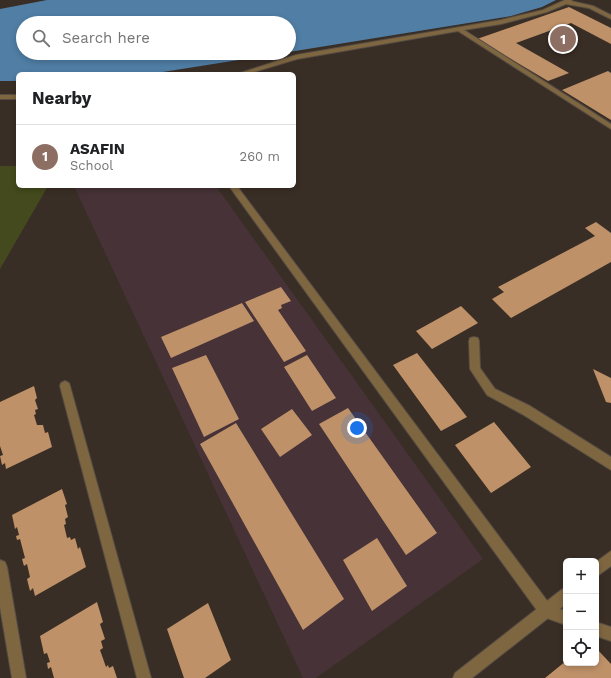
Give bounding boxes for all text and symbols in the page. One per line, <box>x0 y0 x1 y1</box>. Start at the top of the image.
search box <box>16 16 296 60</box>
pin: 1 <box>550 24 576 54</box>
icon: search <box>30 27 52 49</box>
text: Search here <box>62 29 150 47</box>
text: Nearby <box>32 88 91 108</box>
text: ASAFIN <box>70 140 125 158</box>
text: 1 <box>42 149 48 164</box>
text: 260 m <box>240 149 280 164</box>
text: School <box>70 158 113 173</box>
your location <box>347 418 367 438</box>
map controls <box>563 558 599 666</box>
button: + <box>563 558 599 594</box>
button: − <box>563 594 599 630</box>
button: locate <box>563 630 599 666</box>

